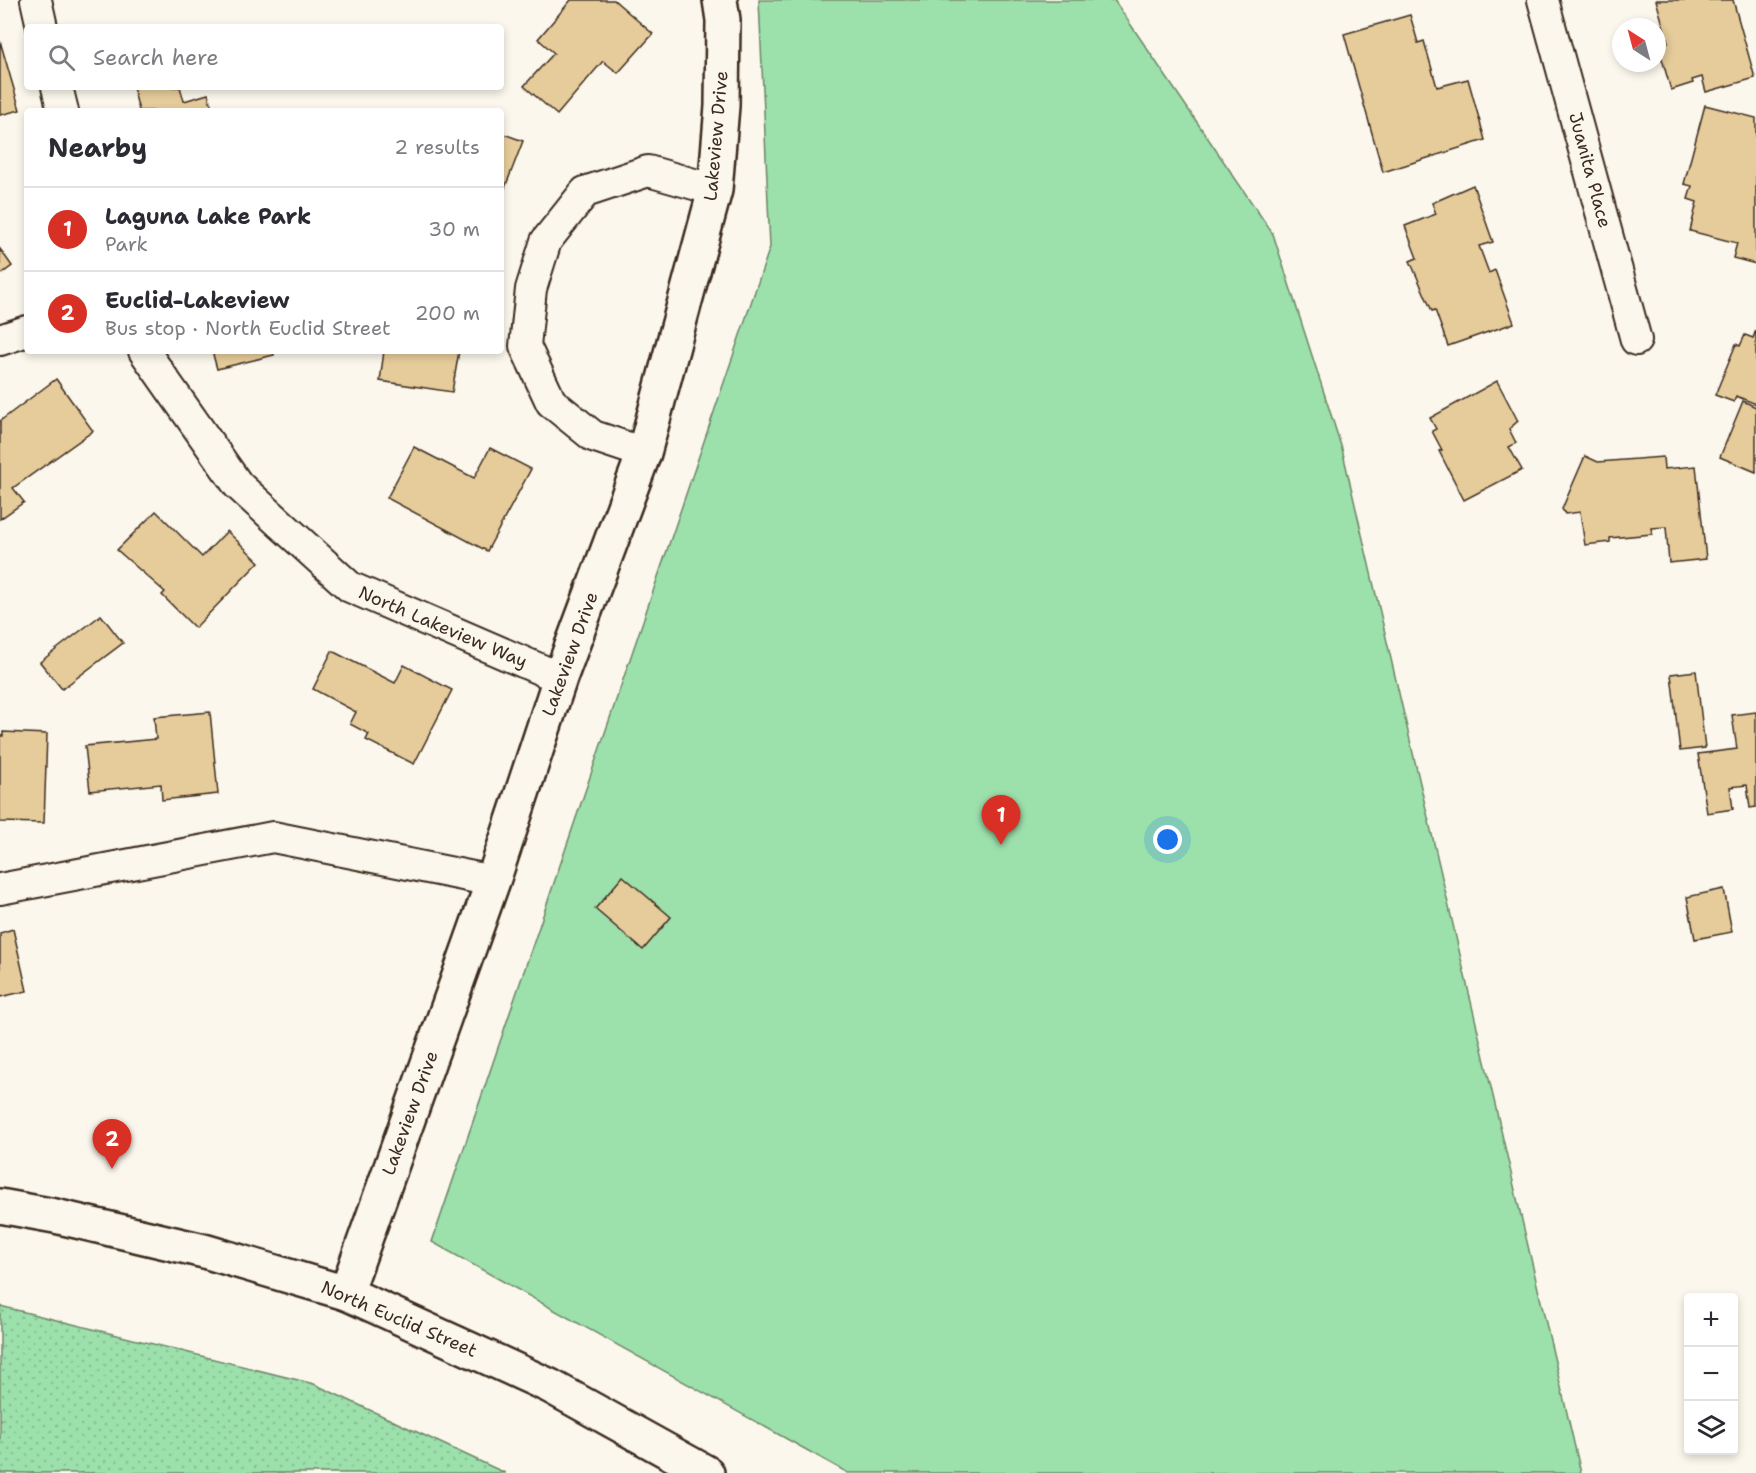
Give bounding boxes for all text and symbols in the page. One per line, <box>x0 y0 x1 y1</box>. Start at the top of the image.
north arrow <box>1612 18 1666 72</box>
search box <box>24 24 504 90</box>
icon: search <box>45 41 78 74</box>
text: Search here <box>93 43 219 72</box>
street label: Lakeview Drive <box>698 70 734 202</box>
street label: Juanita Place <box>1563 110 1617 230</box>
text: Nearby <box>48 130 147 165</box>
text: 2 results <box>394 134 480 160</box>
text: Laguna Lake Park <box>105 202 311 231</box>
text: 1 <box>63 216 72 242</box>
text: 30 m <box>428 216 480 242</box>
text: Park <box>105 231 148 257</box>
text: Euclid-Lakeview <box>105 286 289 315</box>
text: 2 <box>61 300 75 326</box>
text: 200 m <box>415 300 480 326</box>
text: Bus stop · North Euclid Street <box>105 315 391 341</box>
street label: North Lakeview Way <box>355 581 531 673</box>
street label: Lakeview Drive <box>536 589 604 719</box>
pin: 1 <box>982 796 1020 845</box>
your location <box>1153 825 1182 854</box>
street label: Lakeview Drive <box>376 1048 444 1178</box>
pin: 2 <box>92 1120 132 1169</box>
street label: North Euclid Street <box>317 1275 481 1363</box>
map controls <box>1684 1293 1738 1455</box>
button: + <box>1684 1293 1738 1347</box>
button: − <box>1684 1347 1738 1401</box>
button: layers <box>1684 1401 1738 1455</box>

